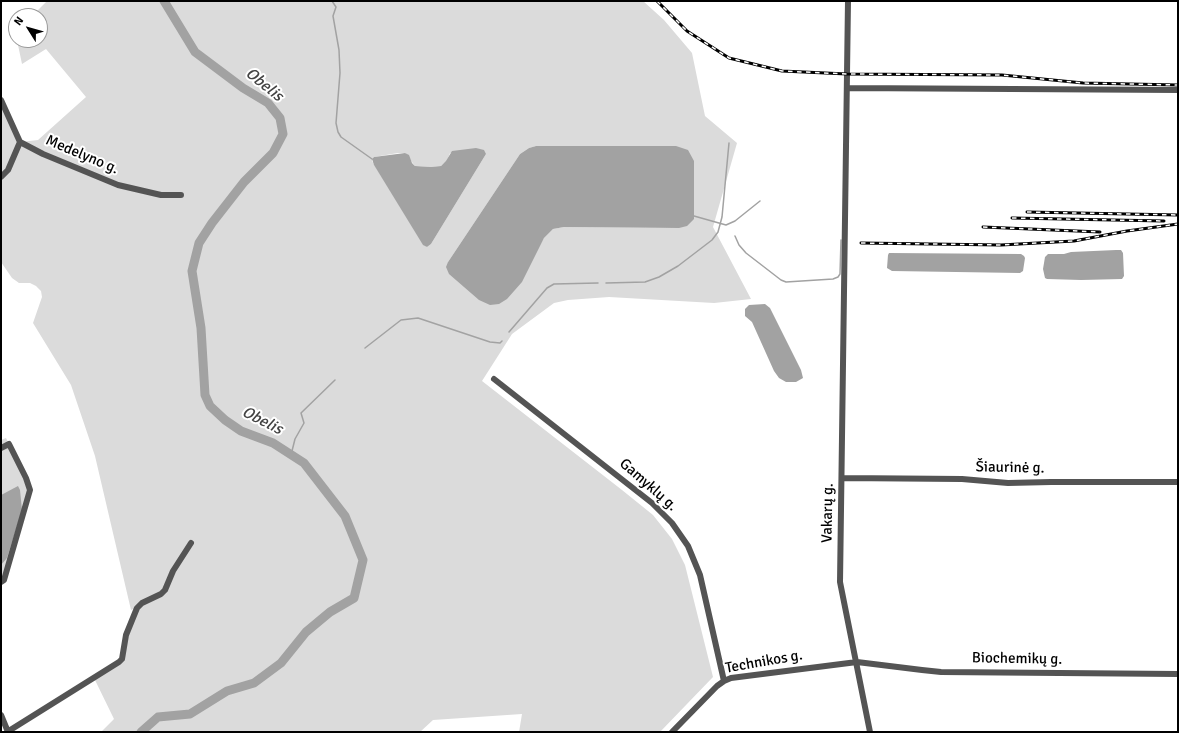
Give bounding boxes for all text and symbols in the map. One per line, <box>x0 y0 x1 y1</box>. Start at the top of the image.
north arrow <box>8 8 48 48</box>
text: N <box>11 14 26 28</box>
water label: Obelis <box>241 64 287 106</box>
street label: Medelyno g. <box>43 132 121 178</box>
water label: Obelis <box>239 403 285 439</box>
street label: Gamyklų g. <box>615 455 681 515</box>
street label: Šiaurinė g. <box>975 458 1045 478</box>
street label: Vakarų g. <box>818 483 838 543</box>
street label: Technikos g. <box>724 646 804 678</box>
street label: Biochemikų g. <box>972 649 1062 669</box>

